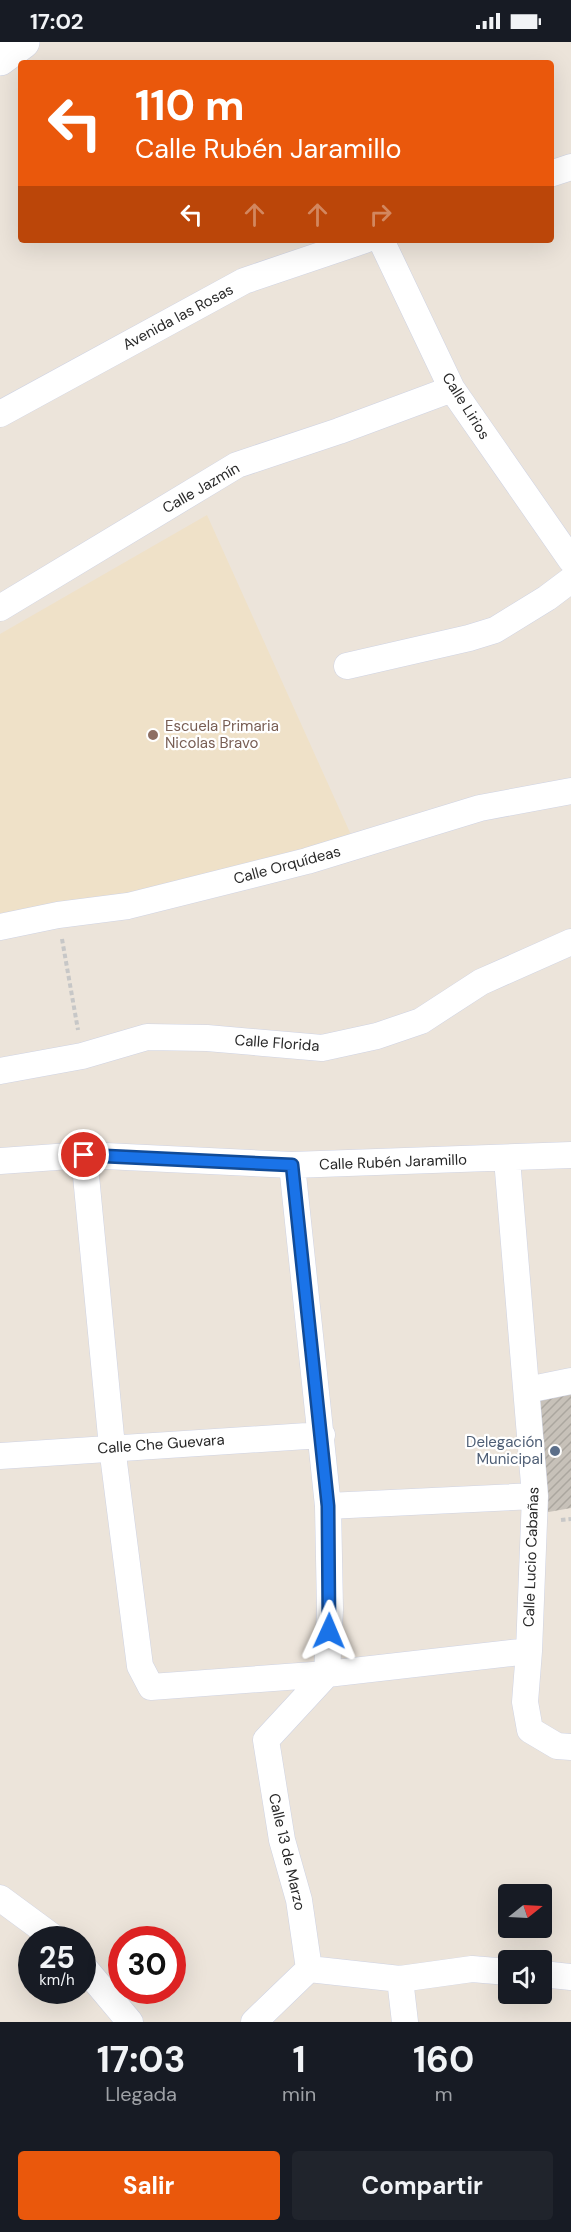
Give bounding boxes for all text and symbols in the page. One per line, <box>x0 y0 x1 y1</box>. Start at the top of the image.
text: 17:02 <box>30 7 84 36</box>
text: 110 m <box>135 78 245 133</box>
icon: left <box>36 84 114 162</box>
text: Calle Rubén Jaramillo <box>135 131 402 166</box>
icon: left <box>175 198 208 231</box>
icon: ahead <box>238 198 271 231</box>
icon: ahead <box>301 198 334 231</box>
icon: right <box>364 198 397 231</box>
street label: Avenida las Rosas <box>119 279 237 355</box>
street label: Calle Lirios <box>438 369 494 443</box>
street label: Calle Jazmín <box>159 458 243 518</box>
place label: Escuela Primaria Nicolas Bravo <box>165 716 279 753</box>
marker: Escuela Primaria Nicolas Bravo <box>146 728 160 742</box>
street label: Calle Orquídeas <box>231 841 343 889</box>
street label: Calle Florida <box>234 1030 320 1056</box>
pin <box>58 1129 109 1180</box>
icon: arrive <box>67 1138 100 1171</box>
street label: Calle Rubén Jaramillo <box>319 1149 467 1175</box>
street label: Calle Che Guevara <box>97 1430 225 1458</box>
place label: Delegación Municipal <box>466 1432 543 1469</box>
marker: Delegación Municipal <box>548 1444 562 1458</box>
street label: Calle Lucio Cabañas <box>519 1486 543 1628</box>
position arrow <box>297 1599 361 1663</box>
street label: Calle 13 de Marzo <box>264 1791 310 1913</box>
north arrow <box>498 1884 552 1938</box>
map controls <box>498 1884 552 2004</box>
speed limit sign: 30 <box>108 1926 186 2004</box>
text: 25 <box>39 1938 75 1977</box>
button: sound <box>498 1950 552 2004</box>
text: km/h <box>39 1970 75 1990</box>
text: 17:03 <box>97 2036 185 2083</box>
text: 1 <box>293 2036 306 2083</box>
text: 160 <box>413 2036 474 2083</box>
text: Llegada <box>105 2081 177 2107</box>
text: min <box>282 2081 316 2107</box>
text: m <box>435 2081 453 2107</box>
button: Salir <box>18 2151 280 2220</box>
button: Compartir <box>292 2151 553 2220</box>

